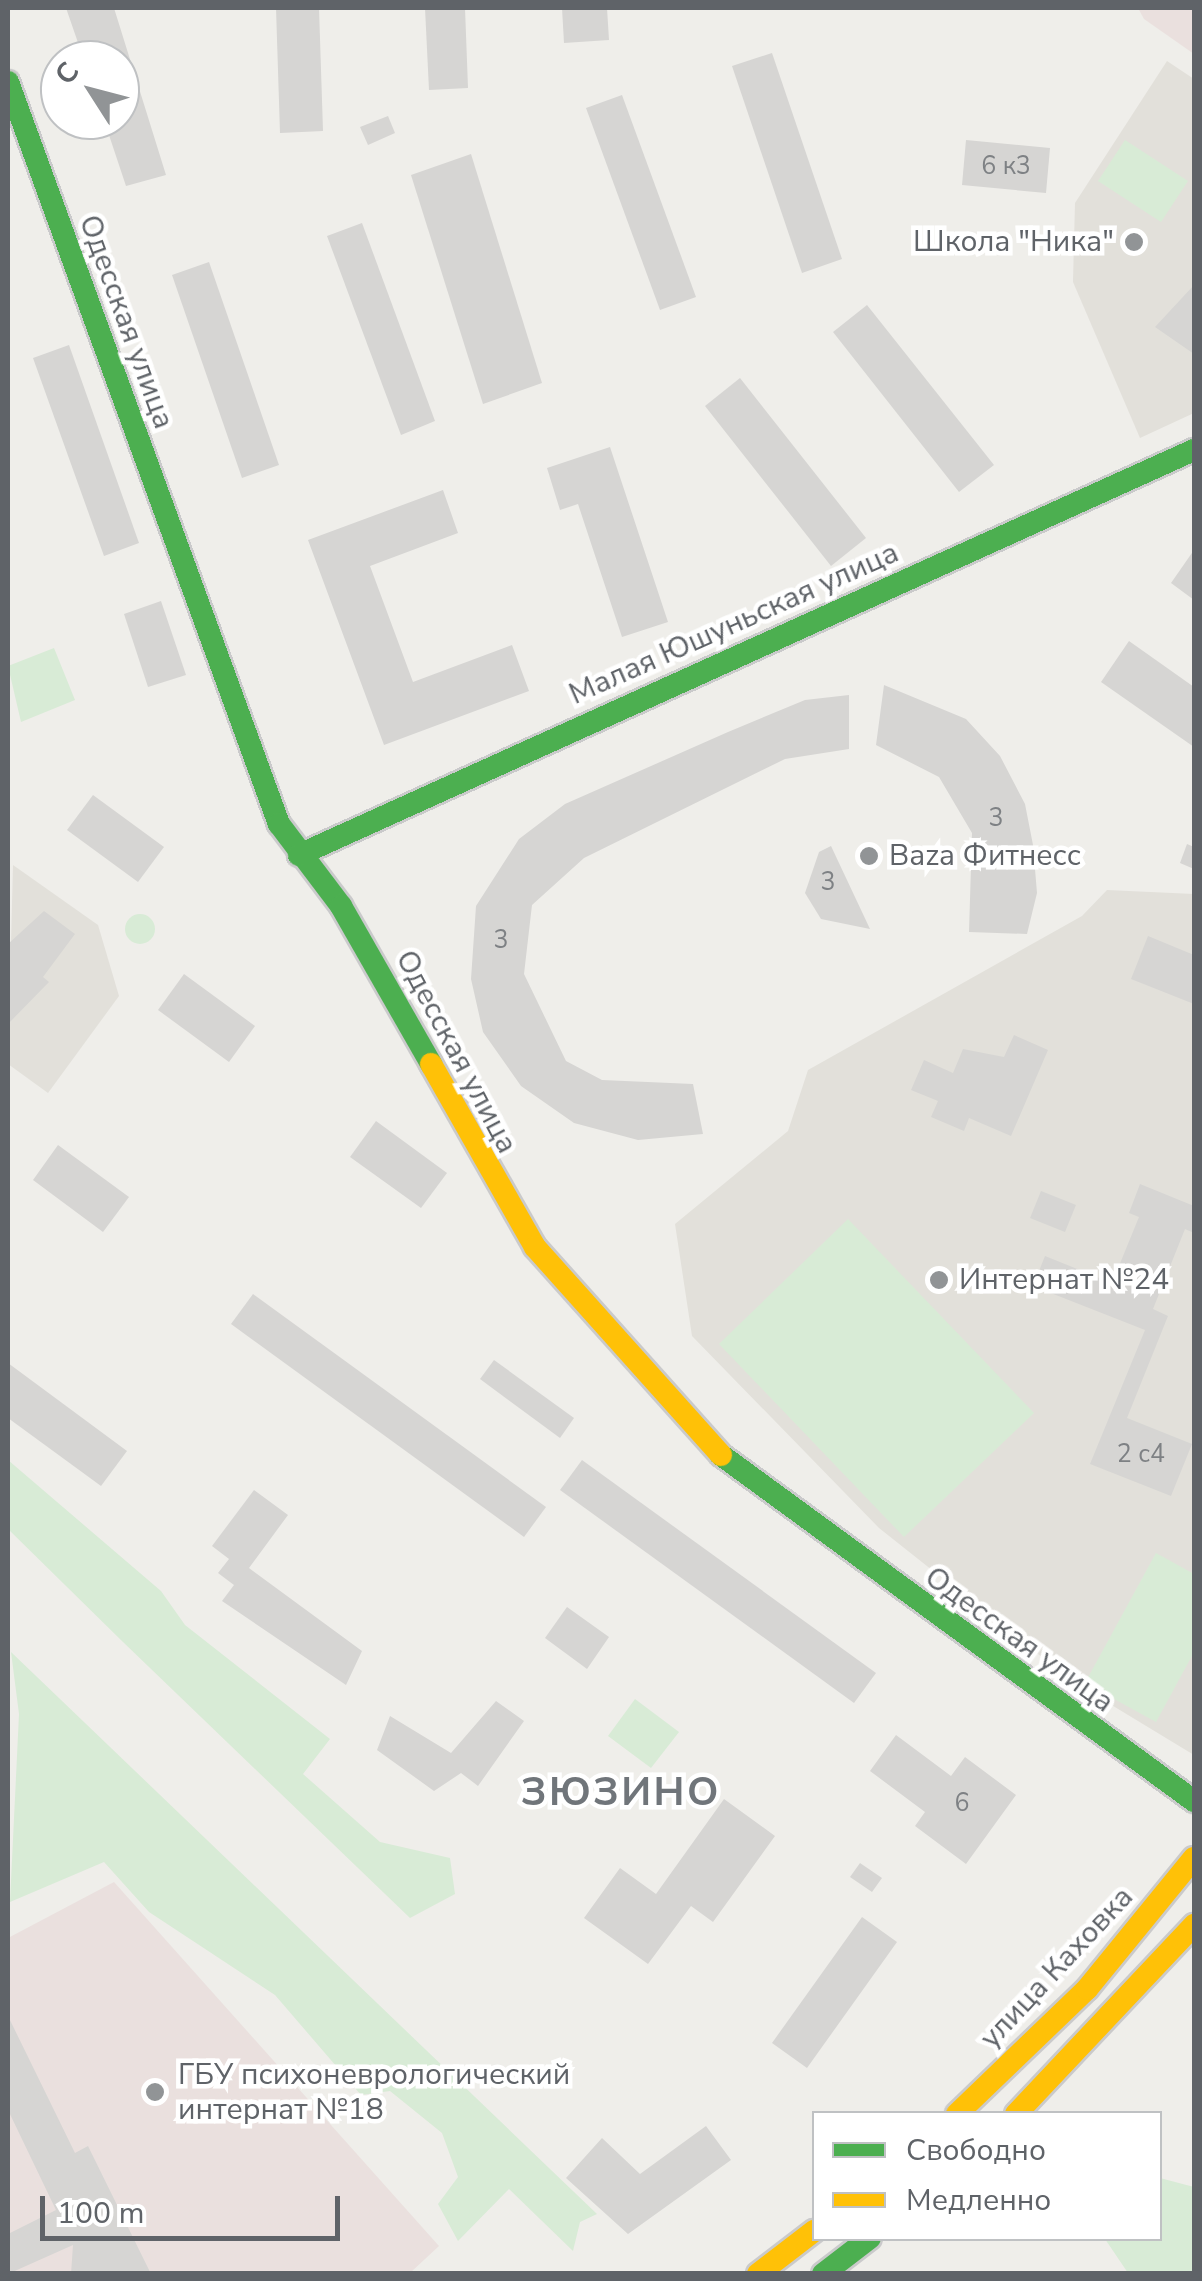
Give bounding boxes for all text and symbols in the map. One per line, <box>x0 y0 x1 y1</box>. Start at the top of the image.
north arrow <box>40 40 140 140</box>
text: С <box>46 55 88 92</box>
house number: 6 к3 <box>981 151 1031 181</box>
street label: Одесская улица <box>71 210 181 434</box>
place label: Школа "Ника" <box>913 224 1114 260</box>
marker: Школа "Ника" <box>1123 231 1145 253</box>
street label: Малая Юшуньская улица <box>564 535 904 713</box>
house number: 3 <box>989 803 1003 833</box>
place label: Baza Фитнесс <box>889 838 1081 874</box>
marker: Baza Фитнесс <box>858 845 880 867</box>
house number: 3 <box>821 867 835 897</box>
house number: 3 <box>494 925 508 955</box>
street label: Одесская улица <box>387 944 525 1160</box>
place label: Интернат №24 <box>959 1262 1169 1298</box>
marker: Интернат №24 <box>928 1269 950 1291</box>
house number: 2 с4 <box>1117 1439 1165 1469</box>
street label: Одесская улица <box>918 1559 1120 1721</box>
district label: ЗЮЗИНО <box>521 1768 721 1816</box>
house number: 6 <box>955 1788 969 1818</box>
street label: улица Каховка <box>973 1880 1141 2056</box>
place label: ГБУ психоневрологический интернат №18 <box>178 2057 570 2128</box>
marker: ГБУ психоневрологический интернат №18 <box>142 2079 168 2105</box>
legend <box>812 2111 1162 2241</box>
text: Свободно <box>906 2130 1046 2171</box>
scale bar <box>45 2176 345 2238</box>
text: Медленно <box>906 2180 1051 2221</box>
text: 100 m <box>57 2193 144 2234</box>

